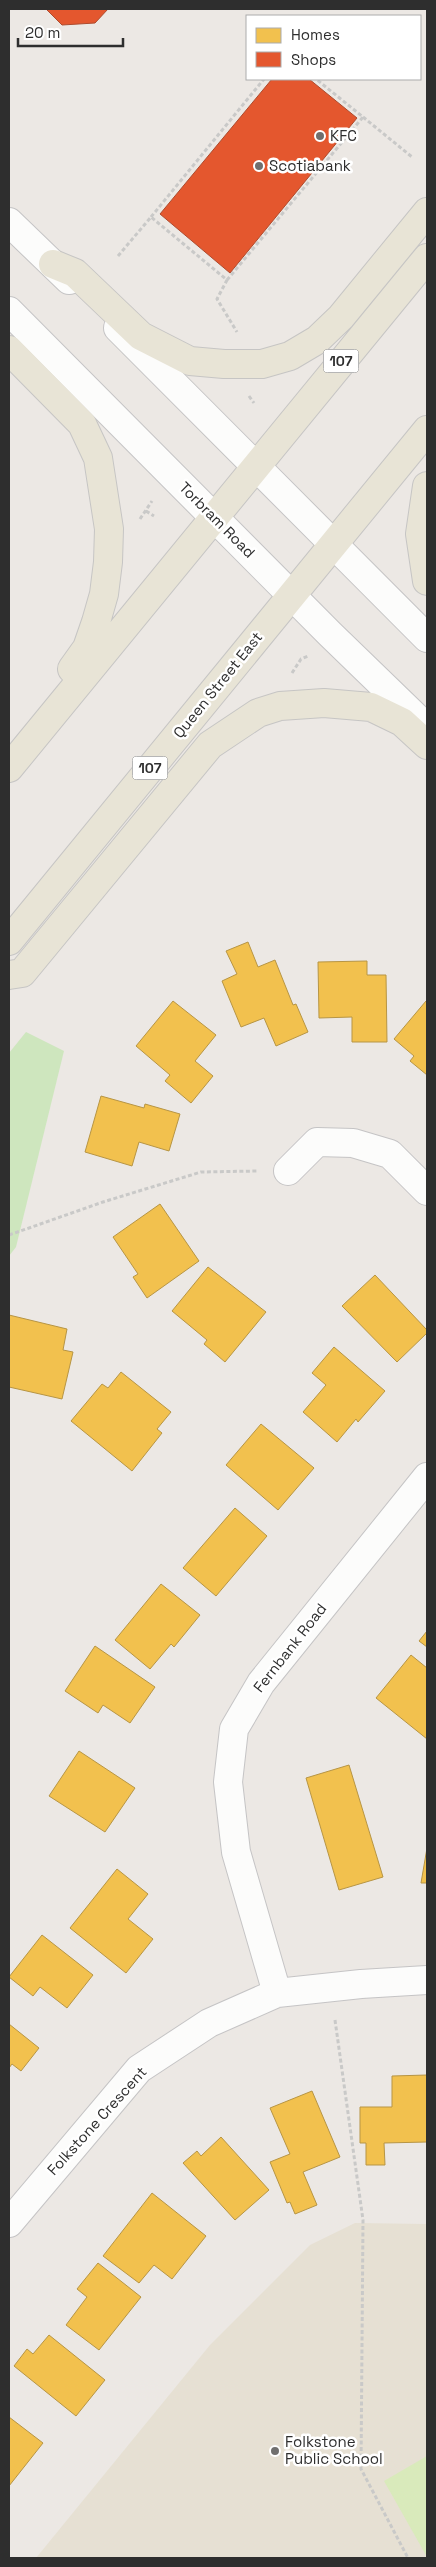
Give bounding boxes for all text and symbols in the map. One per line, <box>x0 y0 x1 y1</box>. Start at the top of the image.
scale bar <box>18 15 122 47</box>
legend <box>246 15 421 80</box>
text: 20 m <box>25 23 60 42</box>
text: Homes <box>291 25 340 44</box>
text: Shops <box>291 50 336 69</box>
place label: KFC <box>330 126 357 145</box>
marker: KFC <box>314 130 326 142</box>
place label: Scotiabank <box>269 156 351 175</box>
marker: Scotiabank <box>253 160 265 172</box>
road number: 107 <box>324 350 358 372</box>
street label: Torbram Road <box>175 478 259 562</box>
street label: Queen Street East <box>169 628 266 742</box>
road number: 107 <box>132 756 168 780</box>
street label: Fernbank Road <box>249 1599 330 1696</box>
street label: Folkstone Crescent <box>43 2062 151 2179</box>
place label: Folkstone Public School <box>285 2432 383 2468</box>
marker: Folkstone Public School <box>269 2445 281 2457</box>

